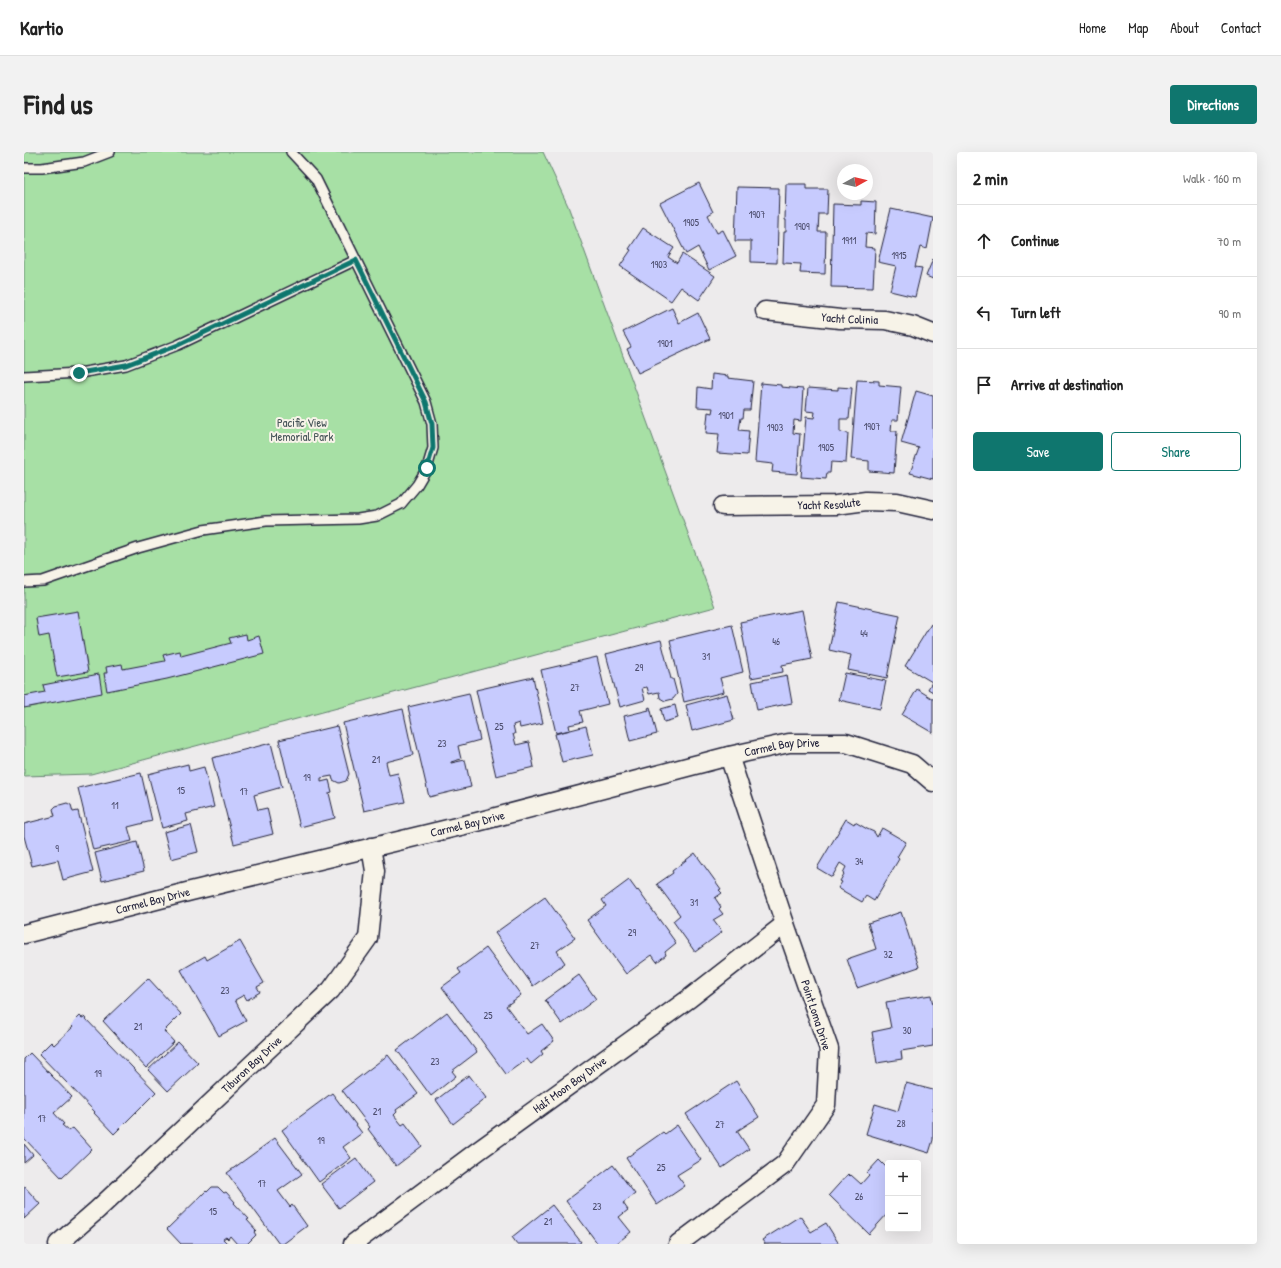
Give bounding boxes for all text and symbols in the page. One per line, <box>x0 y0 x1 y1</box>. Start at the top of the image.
text: Kartio <box>20 15 63 41</box>
text: Home <box>1079 18 1106 37</box>
text: Map <box>1128 18 1148 37</box>
text: About <box>1170 18 1199 37</box>
text: Contact <box>1221 18 1261 37</box>
text: Find us <box>24 85 93 123</box>
button: Directions <box>1170 85 1257 124</box>
north arrow <box>837 164 873 200</box>
text: 2 min <box>973 167 1008 190</box>
text: Walk · 160 m <box>1183 169 1241 187</box>
house number: 1907 <box>749 208 765 221</box>
house number: 1905 <box>683 216 700 229</box>
house number: 1909 <box>794 220 810 233</box>
icon: ahead <box>973 230 995 252</box>
text: Continue <box>1011 230 1059 251</box>
text: 70 m <box>1217 232 1241 250</box>
house number: 1911 <box>842 234 857 247</box>
house number: 1915 <box>891 249 907 262</box>
house number: 1903 <box>651 258 668 271</box>
icon: left <box>973 302 995 324</box>
text: Turn left <box>1011 302 1061 323</box>
text: 90 m <box>1219 304 1241 322</box>
street label: Yacht Colinia <box>820 308 878 328</box>
house number: 1901 <box>657 337 673 350</box>
route end <box>70 364 88 382</box>
icon: arrive <box>973 374 995 396</box>
text: Arrive at destination <box>1011 374 1123 395</box>
house number: 1901 <box>718 409 734 422</box>
park label: Pacific View Memorial Park <box>271 414 333 445</box>
house number: 1907 <box>864 420 880 433</box>
house number: 1903 <box>767 421 784 434</box>
button: Save <box>973 432 1103 471</box>
button: Share <box>1111 432 1241 471</box>
house number: 1905 <box>818 441 835 454</box>
route start <box>418 459 436 477</box>
street label: Yacht Resolute <box>797 493 862 513</box>
house number: 44 <box>860 627 868 640</box>
house number: 46 <box>772 635 780 648</box>
house number: 31 <box>702 650 710 663</box>
house number: 29 <box>635 661 644 674</box>
house number: 27 <box>570 681 580 694</box>
house number: 25 <box>495 720 504 733</box>
street label: Carmel Bay Drive <box>743 734 820 760</box>
house number: 23 <box>437 737 447 750</box>
house number: 21 <box>372 753 381 766</box>
house number: 19 <box>303 771 311 784</box>
house number: 15 <box>177 784 186 797</box>
house number: 17 <box>240 785 248 798</box>
house number: 11 <box>111 799 119 812</box>
street label: Carmel Bay Drive <box>429 806 507 841</box>
house number: 9 <box>55 842 59 855</box>
house number: 34 <box>855 855 863 868</box>
street label: Carmel Bay Drive <box>114 883 192 918</box>
house number: 31 <box>690 896 698 909</box>
house number: 29 <box>628 926 637 939</box>
house number: 27 <box>530 939 540 952</box>
house number: 32 <box>883 948 893 961</box>
street label: Point Loma Drive <box>797 977 836 1052</box>
house number: 23 <box>220 984 230 997</box>
house number: 25 <box>484 1009 493 1022</box>
house number: 21 <box>134 1020 143 1033</box>
house number: 30 <box>903 1024 912 1037</box>
street label: Tiburon Bay Drive <box>217 1032 285 1097</box>
street label: Half Moon Bay Drive <box>529 1052 610 1117</box>
house number: 23 <box>430 1055 440 1068</box>
house number: 19 <box>94 1067 102 1080</box>
house number: 21 <box>373 1105 382 1118</box>
house number: 17 <box>38 1112 46 1125</box>
house number: 28 <box>896 1117 906 1130</box>
house number: 27 <box>715 1118 725 1131</box>
house number: 19 <box>317 1134 325 1147</box>
map controls <box>885 1160 921 1232</box>
button: + <box>885 1160 921 1196</box>
house number: 25 <box>657 1161 666 1174</box>
house number: 17 <box>258 1177 266 1190</box>
house number: 26 <box>855 1190 863 1203</box>
button: − <box>885 1196 921 1232</box>
house number: 23 <box>592 1200 602 1213</box>
house number: 15 <box>209 1205 218 1218</box>
house number: 21 <box>544 1215 553 1228</box>

